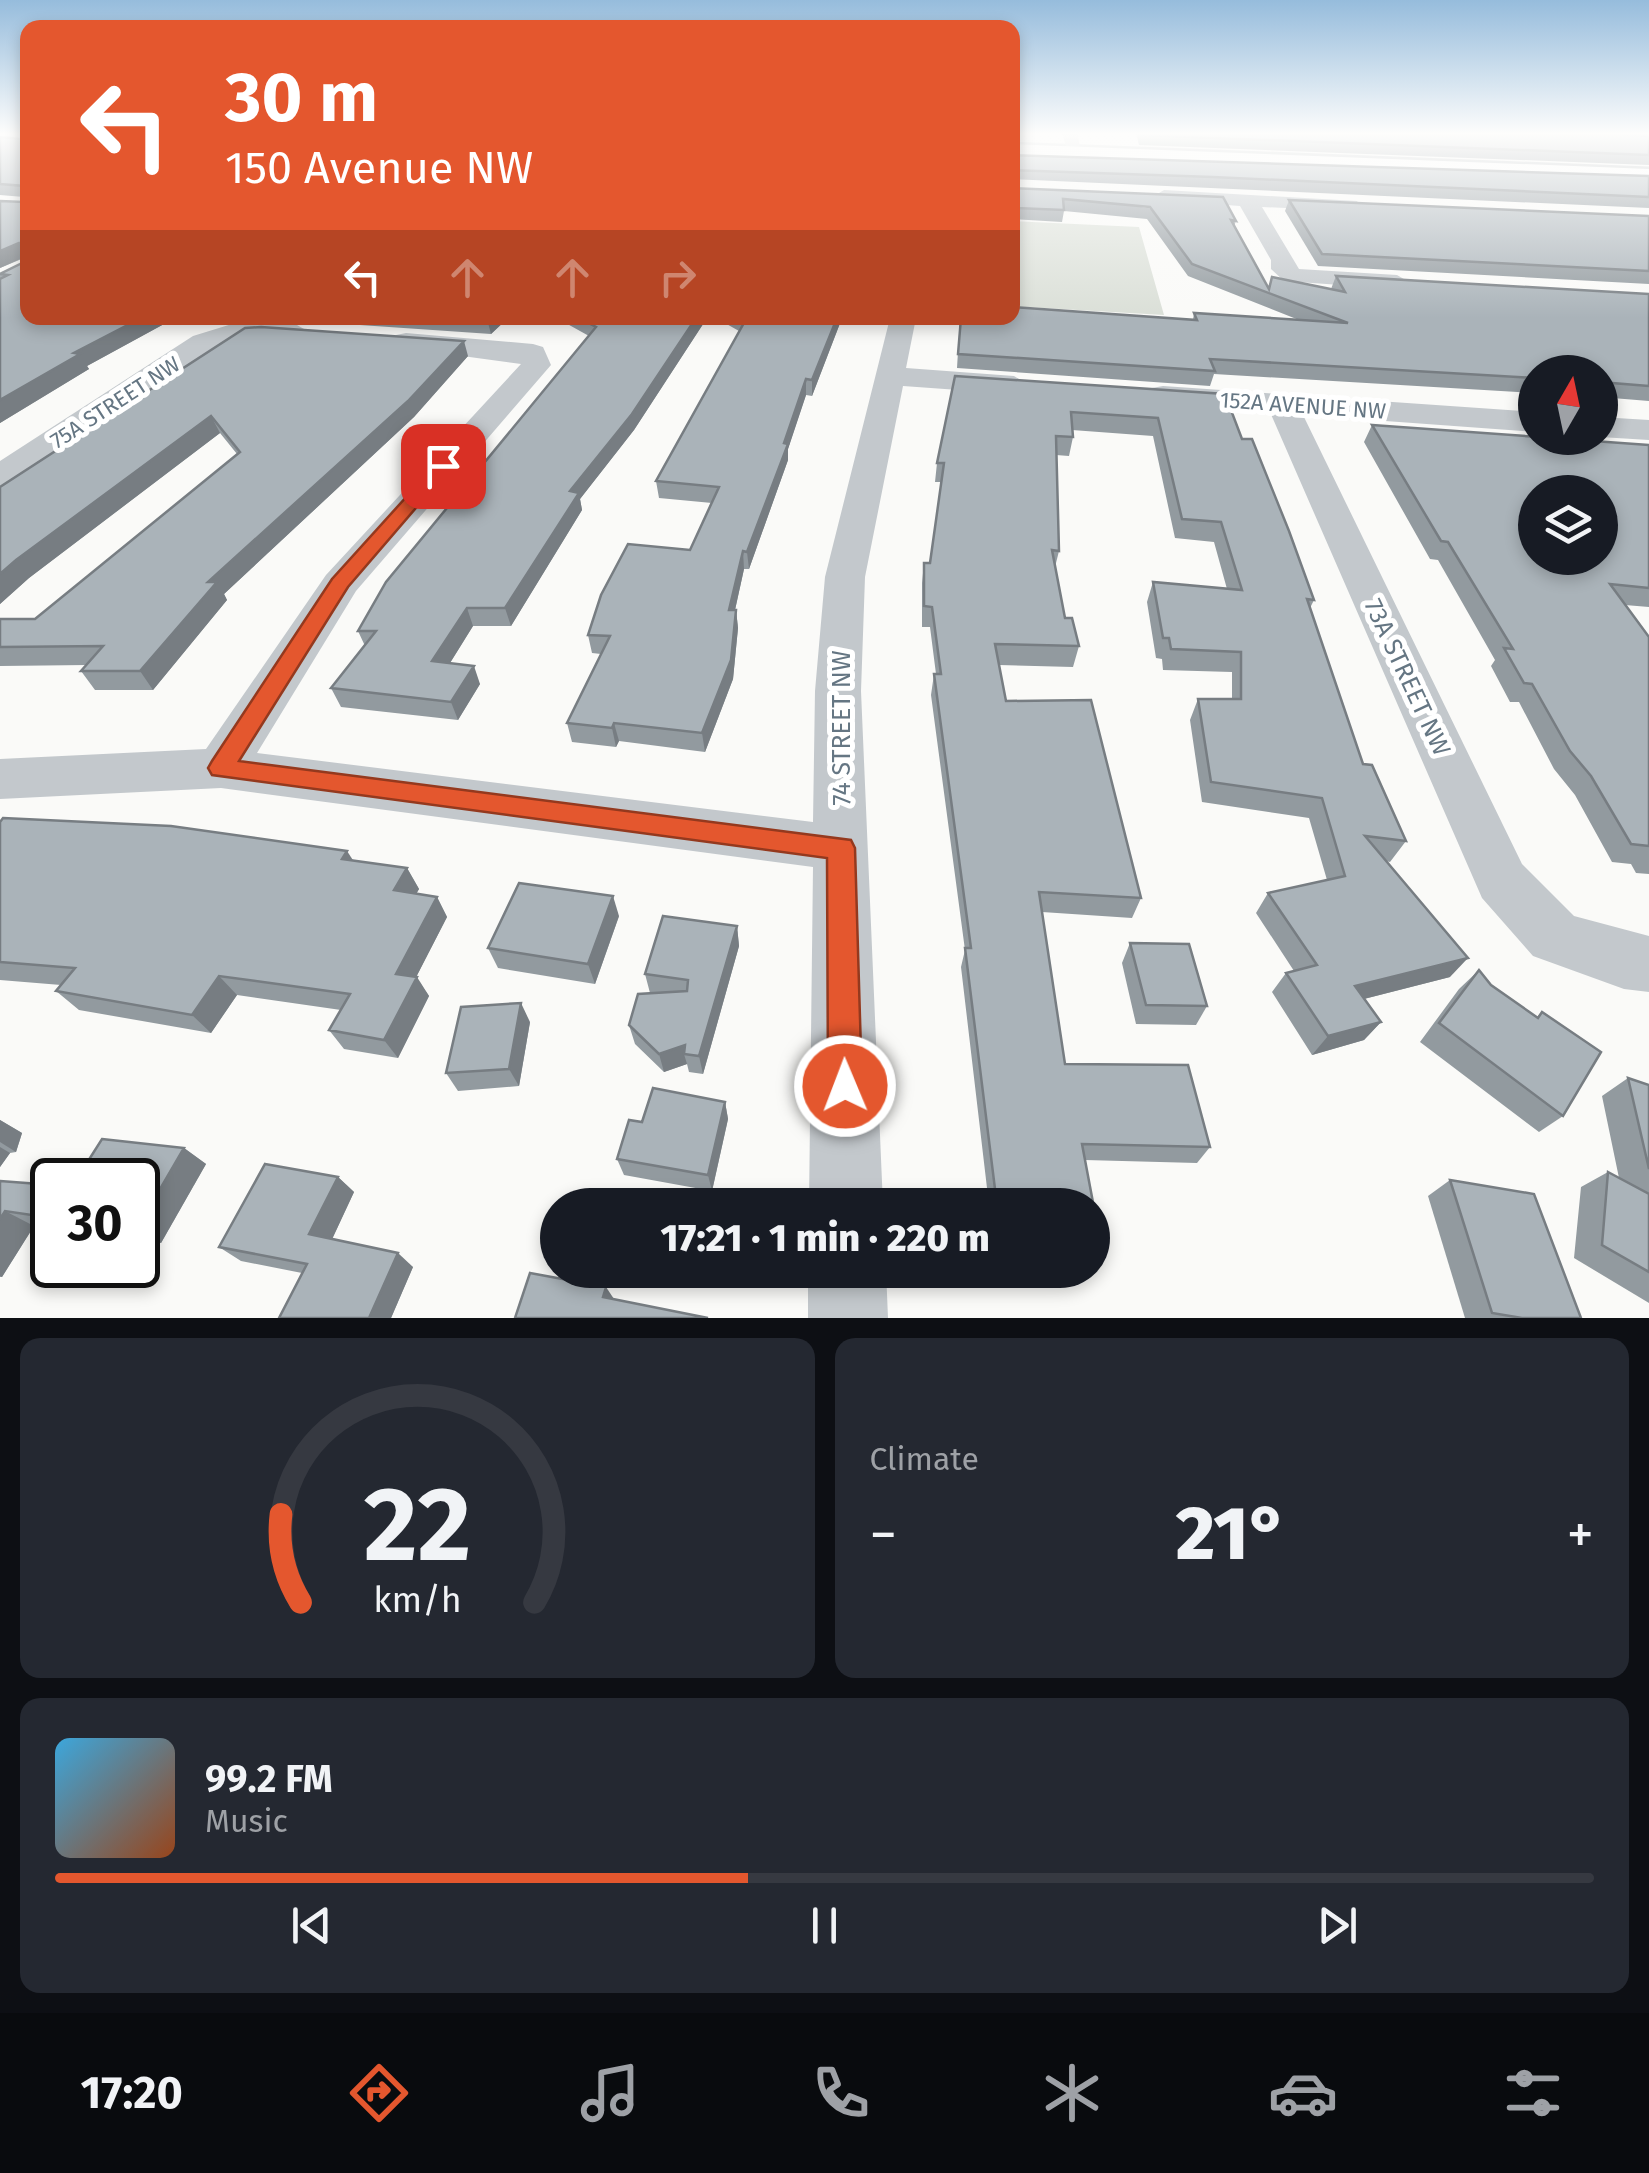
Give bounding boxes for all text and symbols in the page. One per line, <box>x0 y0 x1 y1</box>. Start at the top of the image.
text: 30 m <box>225 56 378 140</box>
icon: left <box>60 60 190 190</box>
text: 150 Avenue NW <box>225 141 533 195</box>
icon: left <box>335 250 390 305</box>
icon: ahead <box>440 250 495 305</box>
icon: ahead <box>545 250 600 305</box>
icon: right <box>650 250 705 305</box>
street label: 75A STREET NW <box>45 351 185 454</box>
north arrow <box>1518 355 1618 455</box>
map controls <box>1518 355 1618 575</box>
street label: 152A AVENUE NW <box>1219 386 1387 425</box>
pin <box>401 424 486 509</box>
icon: arrive <box>416 439 471 494</box>
button: layers <box>1518 475 1618 575</box>
street label: 73A STREET NW <box>1358 594 1457 761</box>
street label: 74 STREET NW <box>827 650 857 806</box>
position arrow <box>793 1034 897 1138</box>
speed limit sign: 30 <box>30 1158 160 1288</box>
text: 17:21 · 1 min · 220 m <box>660 1215 990 1261</box>
text: Climate <box>870 1440 979 1478</box>
text: 22 <box>363 1463 471 1588</box>
text: 21° <box>1176 1489 1288 1579</box>
text: − <box>870 1502 897 1568</box>
text: + <box>1567 1502 1594 1568</box>
text: km/h <box>373 1579 461 1621</box>
text: 99.2 FM <box>205 1756 333 1802</box>
text: Music <box>205 1802 288 1840</box>
icon: previous <box>284 1898 339 1953</box>
icon: pause <box>797 1898 852 1953</box>
icon: next <box>1310 1898 1365 1953</box>
icon: directions <box>344 2058 414 2128</box>
icon: music <box>575 2058 645 2128</box>
icon: phone <box>806 2058 876 2128</box>
icon: climate <box>1037 2058 1107 2128</box>
icon: car <box>1268 2058 1338 2128</box>
icon: filters <box>1498 2058 1568 2128</box>
text: 17:20 <box>80 2066 183 2120</box>

